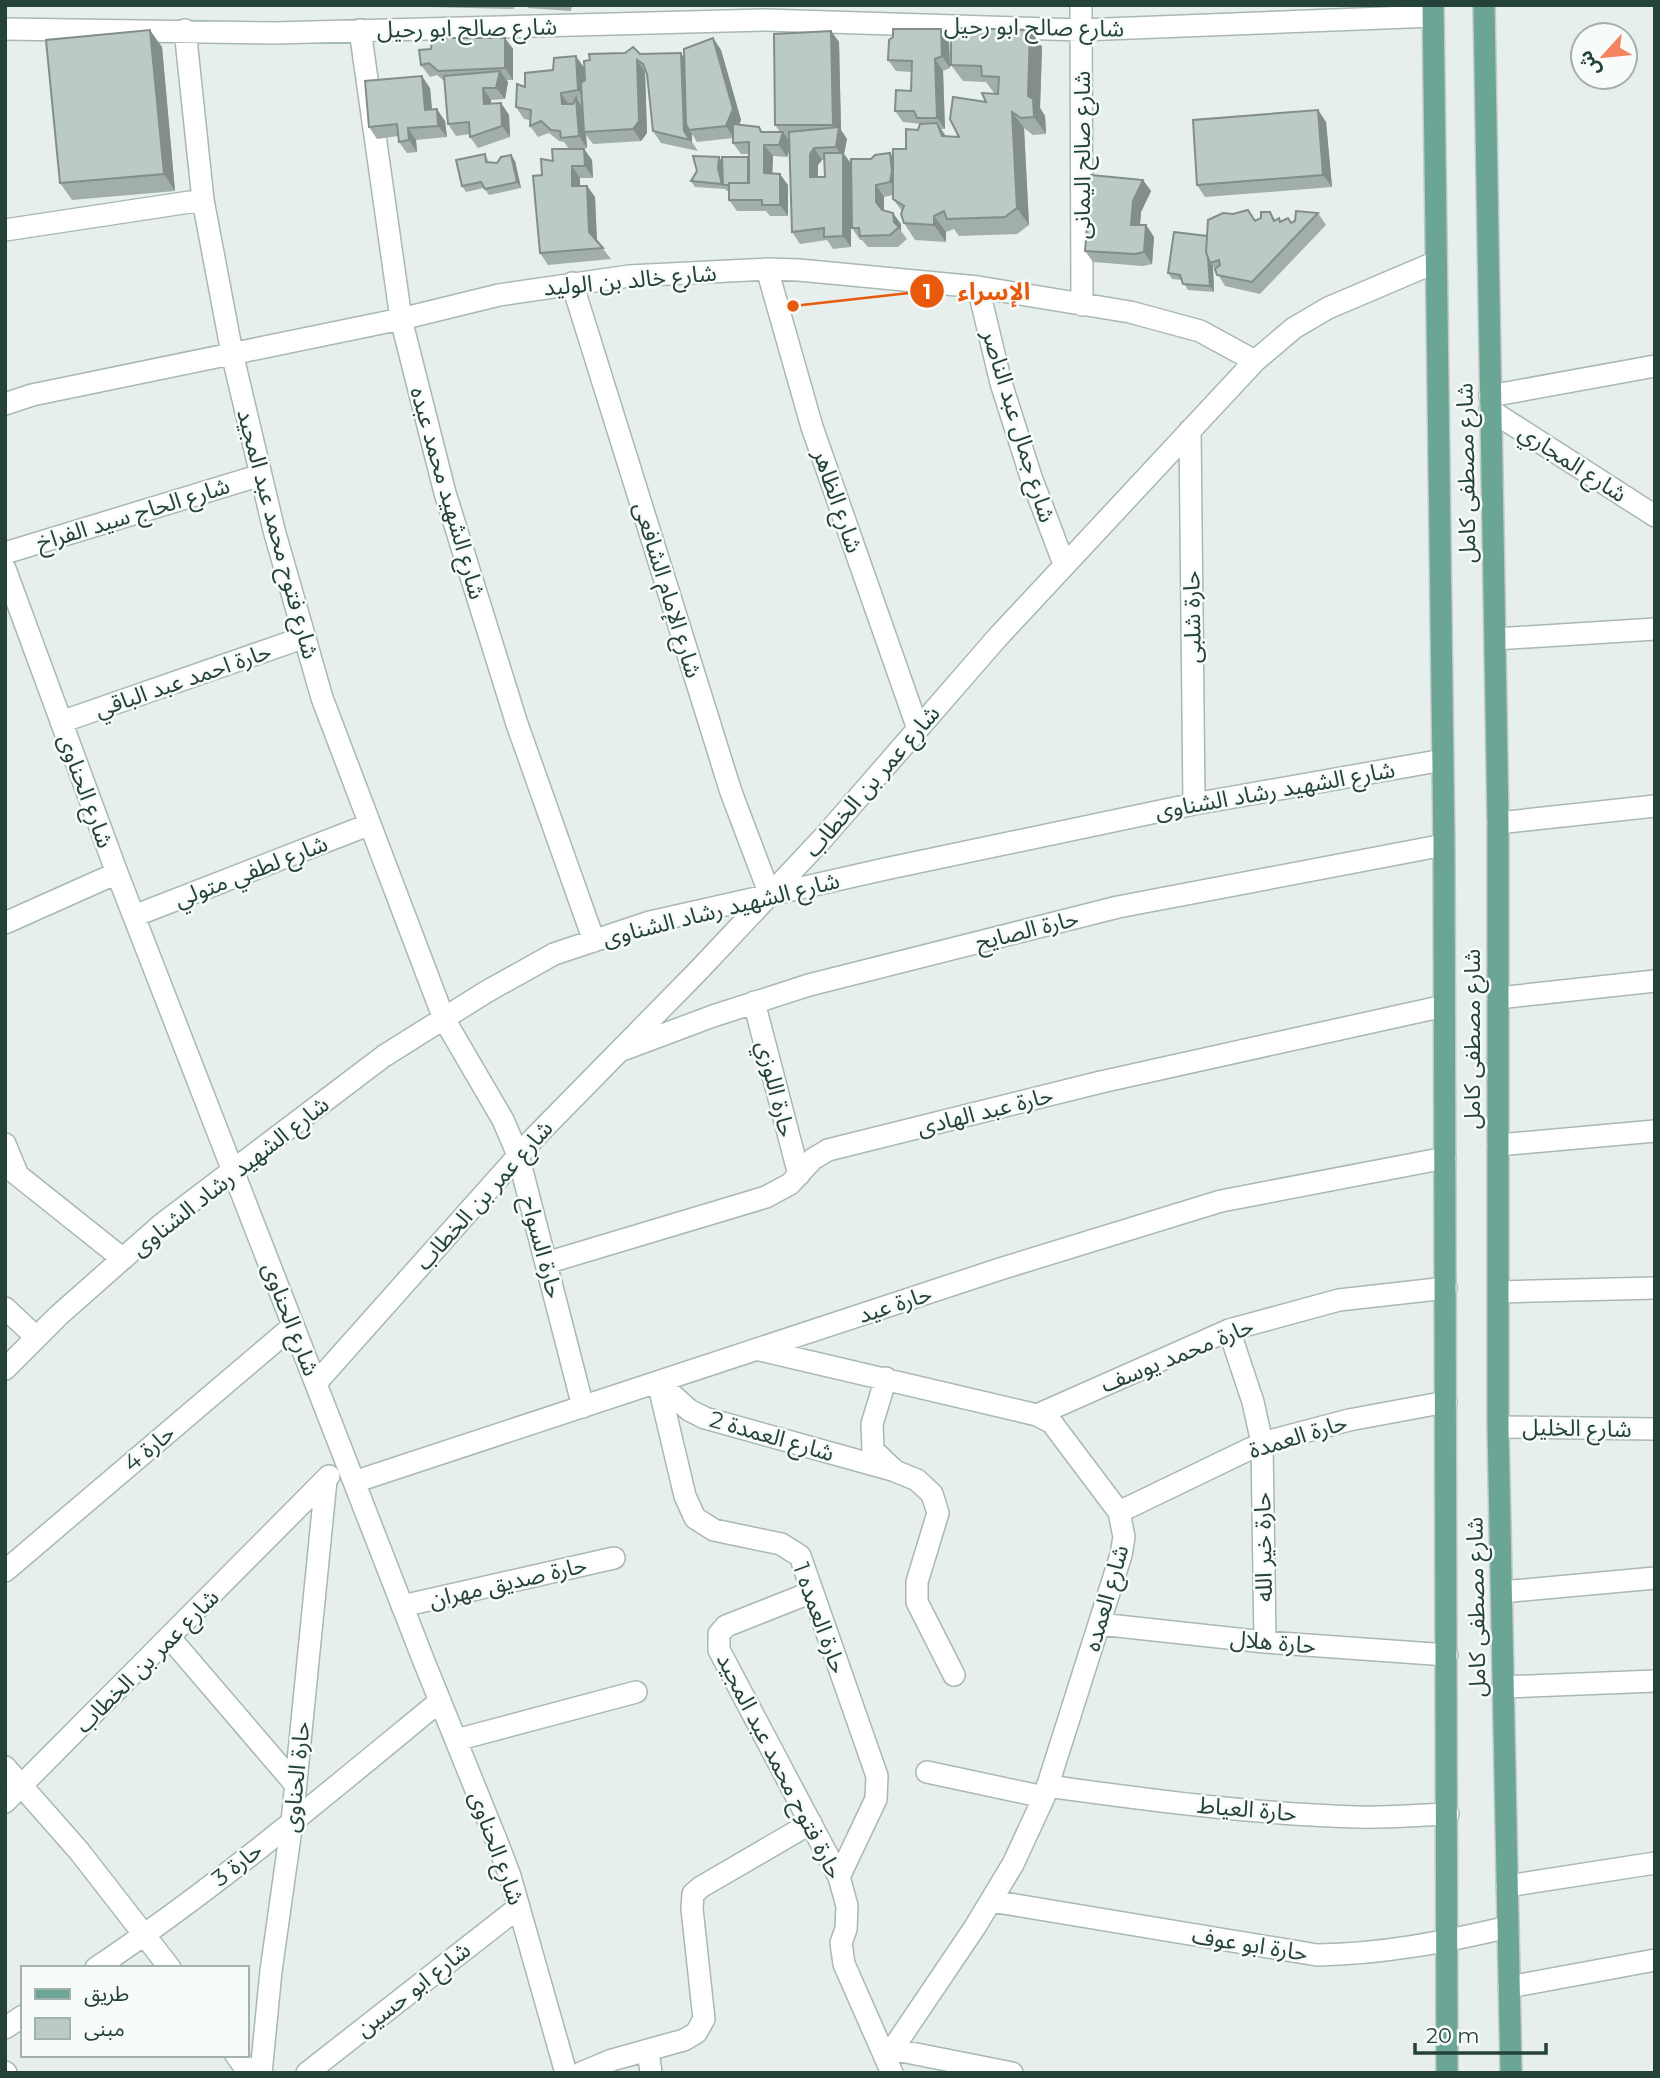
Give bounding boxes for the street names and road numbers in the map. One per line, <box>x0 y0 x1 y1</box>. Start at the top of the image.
street label: شارع صالح ابو رحيل <box>944 11 1124 46</box>
street label: شارع صالح ابو رحيل <box>377 12 557 47</box>
street label: شارع صالح اليمانى <box>1068 71 1099 239</box>
street label: شارع خالد بن الوليد <box>542 258 718 304</box>
street label: شارع جمال عبد الناصر <box>973 325 1062 527</box>
street label: شارع مصطفى كامل <box>1450 382 1485 563</box>
street label: شارع الشهيد محمد عبده <box>401 384 492 603</box>
street label: شارع فتوح محمد عبد المجيد <box>228 406 325 663</box>
street label: شارع المجاري <box>1512 418 1632 511</box>
street label: شارع الظاهر <box>804 445 869 557</box>
street label: شارع الحاج سيد الفراخ <box>33 471 234 560</box>
street label: شارع الإمام الشافعى <box>624 499 708 683</box>
street label: حارة شلبى <box>1177 570 1207 664</box>
street label: حارة احمد عبد الباقي <box>91 637 276 726</box>
street label: شارع عمر بن الخطاب <box>799 699 948 865</box>
street label: شارع الحناوى <box>50 730 120 853</box>
street label: شارع الشهيد رشاد الشناوى <box>1153 755 1398 828</box>
street label: شارع لطفي متولي <box>170 829 333 916</box>
street label: شارع الشهيد رشاد الشناوى <box>600 866 843 955</box>
street label: حارة الصايح <box>973 904 1082 959</box>
street label: شارع مصطفى كامل <box>1458 949 1489 1129</box>
street label: حارة اللوزي <box>747 1038 801 1141</box>
street label: حارة عبد الهادى <box>914 1081 1056 1141</box>
street label: شارع الشهيد رشاد الشناوى <box>126 1090 336 1264</box>
street label: شارع عمر بن الخطاب <box>409 1114 561 1278</box>
street label: حارة السواح <box>512 1193 569 1302</box>
street label: شارع الحناوى <box>254 1258 325 1381</box>
street label: حارة عيد <box>855 1279 935 1329</box>
street label: حارة محمد يوسف <box>1096 1312 1258 1398</box>
street label: شارع العمدة 2 <box>706 1405 837 1470</box>
street label: حارة العمدة <box>1245 1408 1351 1464</box>
street label: شارع الخليل <box>1522 1413 1632 1446</box>
street label: حارة 4 <box>118 1419 180 1477</box>
street label: حارة خير الله <box>1248 1492 1278 1602</box>
street label: شارع مصطفى كامل <box>1460 1516 1495 1697</box>
street label: شارع العمده <box>1078 1542 1137 1655</box>
street label: حارة صديق مهران <box>426 1550 590 1614</box>
street label: حارة العمده 1 <box>787 1559 853 1677</box>
street label: شارع عمر بن الخطاب <box>69 1583 227 1741</box>
street label: حارة هلال <box>1229 1624 1317 1660</box>
street label: حارة فتوح محمد عبد المجيد <box>708 1648 849 1885</box>
street label: حارة الحناوى <box>276 1720 316 1834</box>
street label: شارع الحناوى <box>461 1787 531 1910</box>
street label: حارة العياط <box>1196 1791 1298 1827</box>
street label: حارة 3 <box>206 1836 268 1892</box>
street label: حارة ابو عوف <box>1190 1921 1310 1967</box>
street label: شارع ابو حسين <box>350 1936 478 2045</box>

